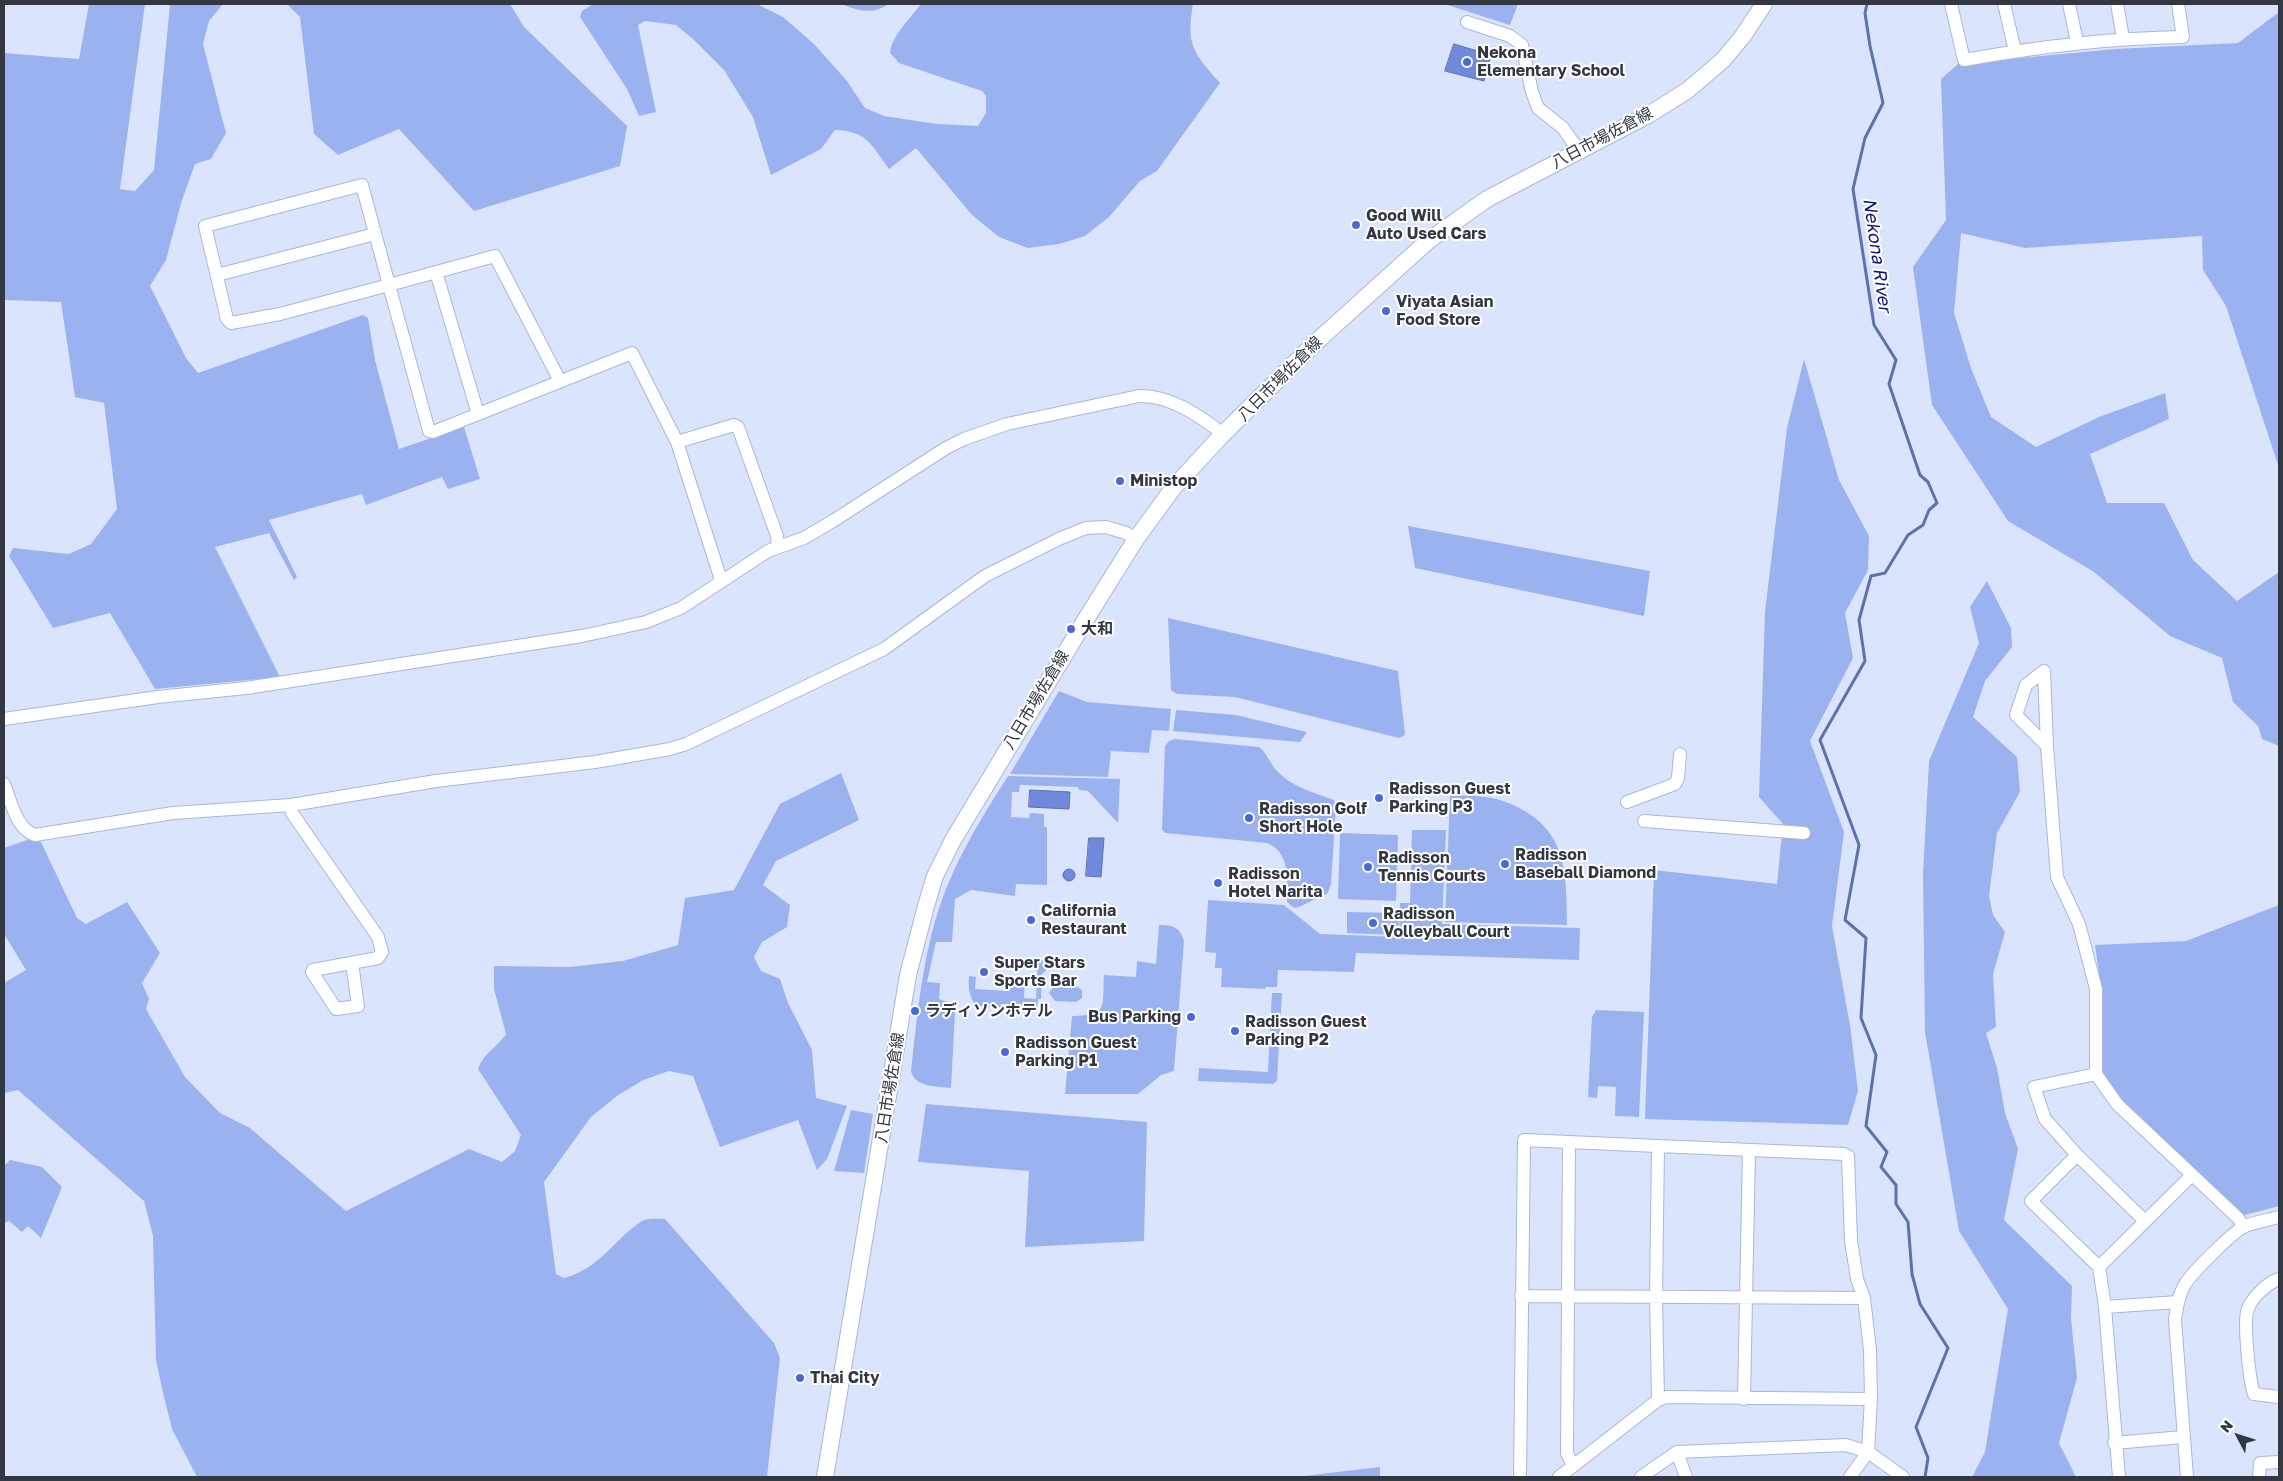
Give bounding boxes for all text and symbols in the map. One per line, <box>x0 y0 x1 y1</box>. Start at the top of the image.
place label: Nekona Elementary School <box>1477 43 1625 81</box>
marker: Nekona Elementary School <box>1461 56 1473 68</box>
street label: 八日市場佐倉線 <box>1548 103 1656 173</box>
water label: Nekona River <box>1858 197 1896 313</box>
place label: Good Will Auto Used Cars <box>1366 206 1486 244</box>
marker: Good Will Auto Used Cars <box>1350 219 1362 231</box>
place label: Viyata Asian Food Store <box>1396 292 1493 330</box>
marker: Viyata Asian Food Store <box>1380 305 1392 317</box>
street label: 八日市場佐倉線 <box>1234 333 1326 425</box>
place label: Ministop <box>1130 471 1197 491</box>
marker: Ministop <box>1114 475 1126 487</box>
place label: 大和 <box>1081 619 1113 639</box>
marker: 大和 <box>1065 623 1077 635</box>
street label: 八日市場佐倉線 <box>999 647 1073 753</box>
place label: Radisson Guest Parking P3 <box>1389 779 1511 817</box>
marker: Radisson Guest Parking P3 <box>1373 792 1385 804</box>
place label: Radisson Golf Short Hole <box>1259 799 1367 837</box>
marker: Radisson Golf Short Hole <box>1243 812 1255 824</box>
place label: Radisson Baseball Diamond <box>1515 845 1656 883</box>
place label: Radisson Tennis Courts <box>1378 848 1486 886</box>
marker: Radisson Baseball Diamond <box>1499 858 1511 870</box>
marker: Radisson Tennis Courts <box>1362 861 1374 873</box>
place label: Radisson Hotel Narita <box>1228 864 1323 902</box>
marker: Radisson Hotel Narita <box>1212 877 1224 889</box>
place label: California Restaurant <box>1041 901 1127 939</box>
place label: Radisson Volleyball Court <box>1383 904 1510 942</box>
marker: California Restaurant <box>1025 914 1037 926</box>
marker: Radisson Volleyball Court <box>1367 917 1379 929</box>
place label: Super Stars Sports Bar <box>994 953 1085 991</box>
marker: Super Stars Sports Bar <box>978 966 990 978</box>
place label: ラディソンホテル <box>925 1001 1053 1021</box>
marker: ラディソンホテル <box>909 1005 921 1017</box>
place label: Bus Parking <box>1088 1007 1181 1027</box>
marker: Bus Parking <box>1185 1011 1197 1023</box>
place label: Radisson Guest Parking P2 <box>1245 1012 1367 1050</box>
marker: Radisson Guest Parking P2 <box>1229 1025 1241 1037</box>
street label: 八日市場佐倉線 <box>872 1031 908 1145</box>
place label: Radisson Guest Parking P1 <box>1015 1033 1137 1071</box>
marker: Radisson Guest Parking P1 <box>999 1046 1011 1058</box>
place label: Thai City <box>810 1368 880 1388</box>
marker: Thai City <box>794 1372 806 1384</box>
north arrow <box>2213 1411 2263 1461</box>
text: N <box>2216 1417 2236 1436</box>

